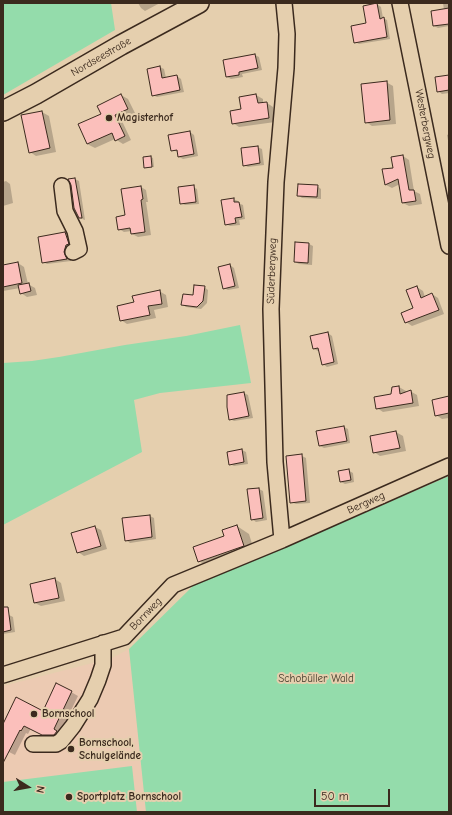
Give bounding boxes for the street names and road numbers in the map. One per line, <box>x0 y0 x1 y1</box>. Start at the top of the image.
street label: Nordseestraße <box>69 34 133 80</box>
street label: Westerbergweg <box>412 88 438 160</box>
street label: Süderbergweg <box>264 238 280 304</box>
street label: Bergweg <box>345 489 387 517</box>
street label: Bornweg <box>127 595 165 633</box>

